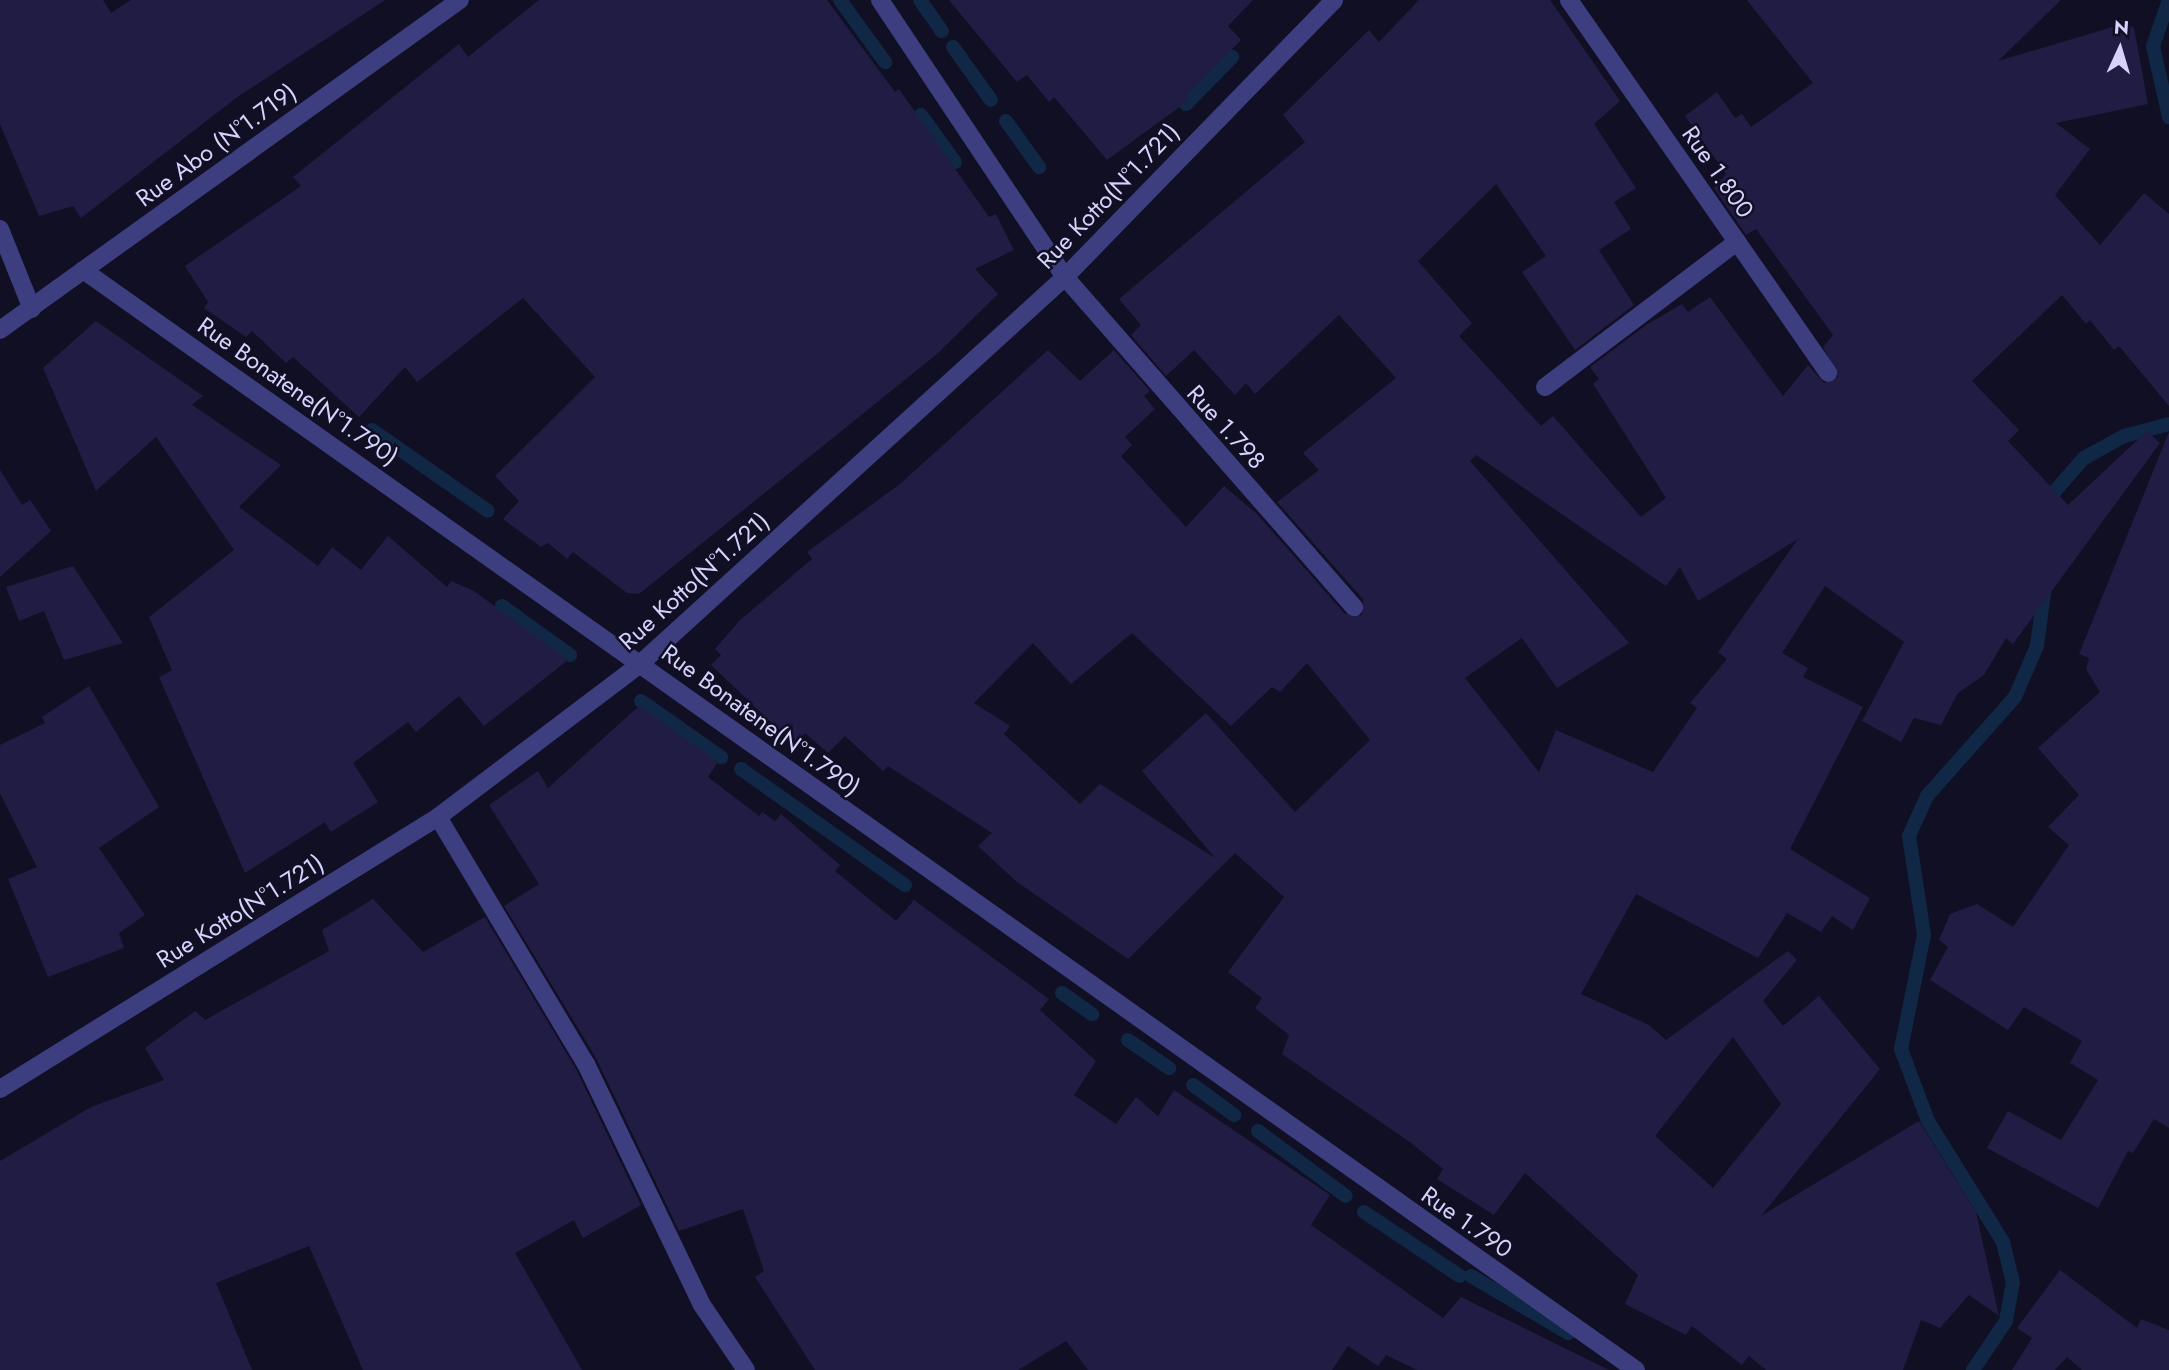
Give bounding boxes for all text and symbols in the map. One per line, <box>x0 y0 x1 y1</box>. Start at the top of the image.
north arrow <box>2085 14 2155 84</box>
text: N <box>2113 14 2130 42</box>
street label: Rue Abo (N°1.719) <box>130 77 302 213</box>
street label: Rue Kotto(N°1.721) <box>1031 117 1185 275</box>
street label: Rue 1.800 <box>1676 121 1760 223</box>
street label: Rue Bonatene(N°1.790) <box>192 311 404 471</box>
street label: Rue 1.798 <box>1181 379 1271 475</box>
street label: Rue Kotto(N°1.721) <box>613 506 775 656</box>
street label: Rue Bonatene(N°1.790) <box>656 638 866 802</box>
street label: Rue Kotto(N°1.721) <box>151 848 329 974</box>
street label: Rue 1.790 <box>1416 1180 1518 1264</box>

